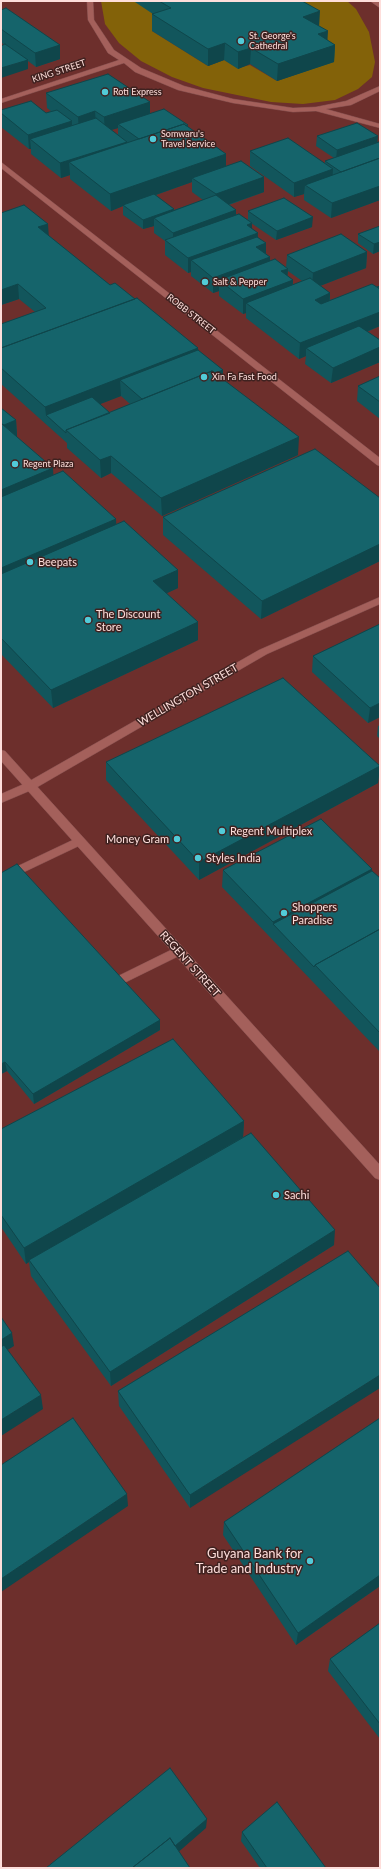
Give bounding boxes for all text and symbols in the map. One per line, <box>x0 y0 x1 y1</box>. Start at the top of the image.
place label: St. George's Cathedral <box>249 31 296 52</box>
marker: St. George's Cathedral <box>236 36 246 46</box>
street label: KING STREET <box>31 57 87 85</box>
marker: Roti Express <box>100 87 110 97</box>
place label: Roti Express <box>113 87 162 97</box>
place label: Somwaru's Travel Service <box>161 129 215 150</box>
marker: Somwaru's Travel Service <box>148 134 158 144</box>
marker: Salt & Pepper <box>200 277 210 287</box>
place label: Salt & Pepper <box>213 277 267 287</box>
street label: ROBB STREET <box>165 292 217 336</box>
marker: Xin Fa Fast Food <box>199 372 209 382</box>
place label: Xin Fa Fast Food <box>212 372 277 382</box>
marker: Regent Plaza <box>10 459 20 469</box>
place label: Regent Plaza <box>23 459 73 469</box>
place label: Beepats <box>38 555 77 569</box>
marker: Beepats <box>25 557 35 567</box>
place label: The Discount Store <box>96 607 160 633</box>
marker: The Discount Store <box>83 615 93 625</box>
street label: WELLINGTON STREET <box>136 661 240 729</box>
place label: Regent Multiplex <box>230 824 312 838</box>
marker: Regent Multiplex <box>217 826 227 836</box>
place label: Money Gram <box>106 832 169 846</box>
marker: Money Gram <box>172 834 182 844</box>
place label: Styles India <box>206 851 261 865</box>
marker: Styles India <box>193 853 203 863</box>
place label: Shoppers Paradise <box>292 900 337 926</box>
marker: Shoppers Paradise <box>279 908 289 918</box>
street label: REGENT STREET <box>157 928 223 1000</box>
place label: Sachi <box>284 1188 309 1202</box>
marker: Sachi <box>271 1190 281 1200</box>
place label: Guyana Bank for Trade and Industry <box>196 1546 302 1577</box>
marker: Guyana Bank for Trade and Industry <box>305 1556 315 1566</box>

